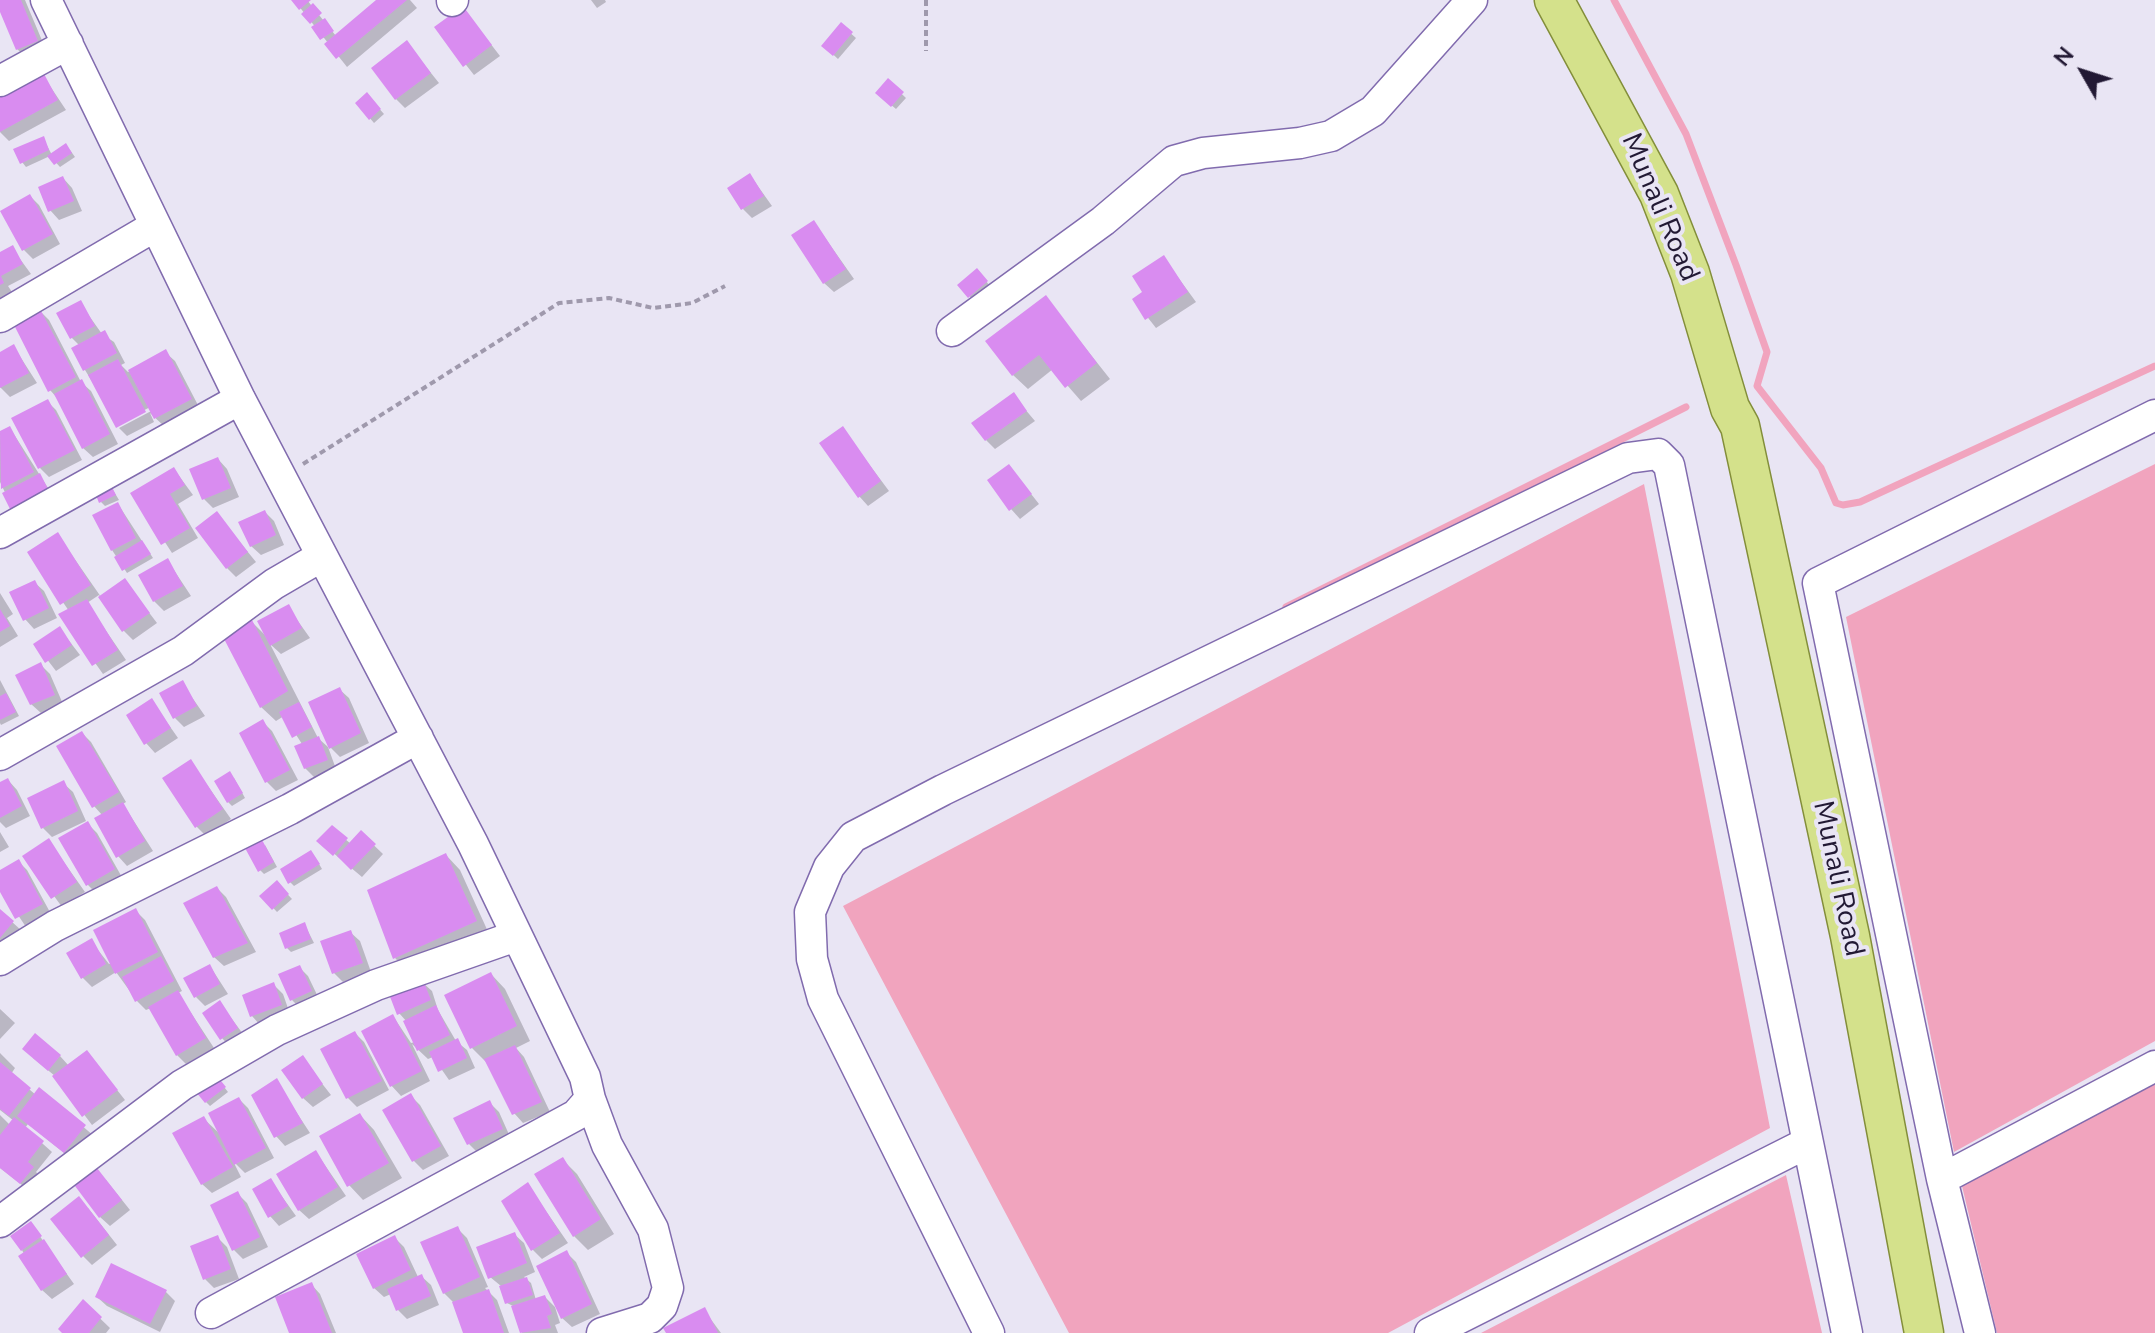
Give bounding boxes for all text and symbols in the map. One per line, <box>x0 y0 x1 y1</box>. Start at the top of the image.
north arrow <box>2043 32 2123 112</box>
text: N <box>2048 41 2081 73</box>
street label: Munali Road <box>1613 129 1705 287</box>
street label: Munali Road <box>1804 798 1870 960</box>

